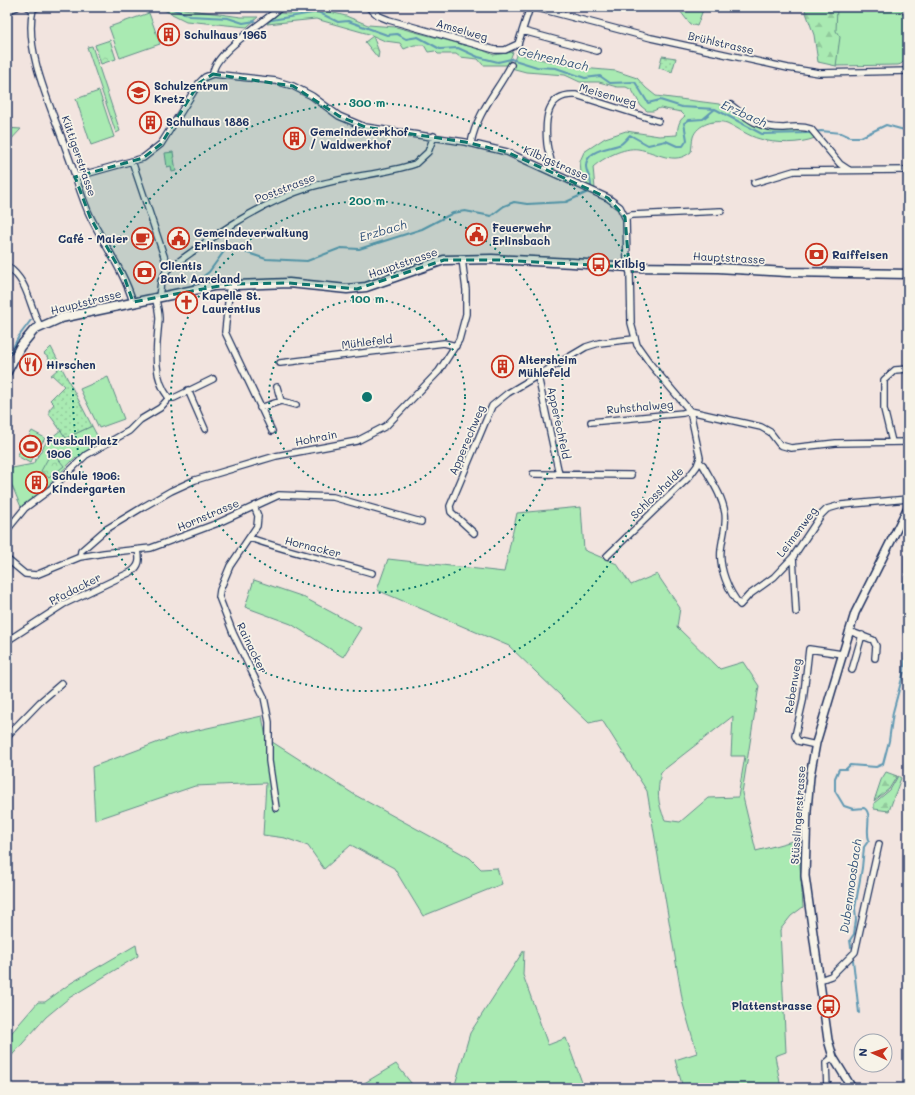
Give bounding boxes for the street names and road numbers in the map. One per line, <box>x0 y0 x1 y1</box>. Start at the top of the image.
street label: Amselweg <box>435 15 490 44</box>
street label: Brühlstrasse <box>687 28 756 57</box>
street label: Meisenweg <box>578 79 639 110</box>
street label: Küttigerstrasse <box>59 113 100 198</box>
street label: Kilbigstrasse <box>521 142 591 184</box>
street label: Poststrasse <box>252 169 317 206</box>
street label: Hauptstrasse <box>366 244 440 281</box>
street label: Hauptstrasse <box>692 248 766 267</box>
street label: Hauptstrasse <box>49 285 123 318</box>
street label: Mühlefeld <box>341 331 393 352</box>
street label: Apperechfeld <box>544 385 575 461</box>
street label: Ruhsthalweg <box>606 396 674 417</box>
street label: Apperechweg <box>445 402 488 477</box>
street label: Hohrain <box>294 426 338 449</box>
street label: Schlosshalde <box>627 463 687 522</box>
street label: Hornstrasse <box>174 495 241 534</box>
street label: Leimenweg <box>773 503 820 560</box>
street label: Hornacker <box>283 532 343 561</box>
street label: Pfadacker <box>46 569 103 608</box>
street label: Rainacker <box>234 620 271 676</box>
street label: Rebenweg <box>781 657 804 715</box>
street label: Stüsslingerstrasse <box>787 765 808 865</box>

